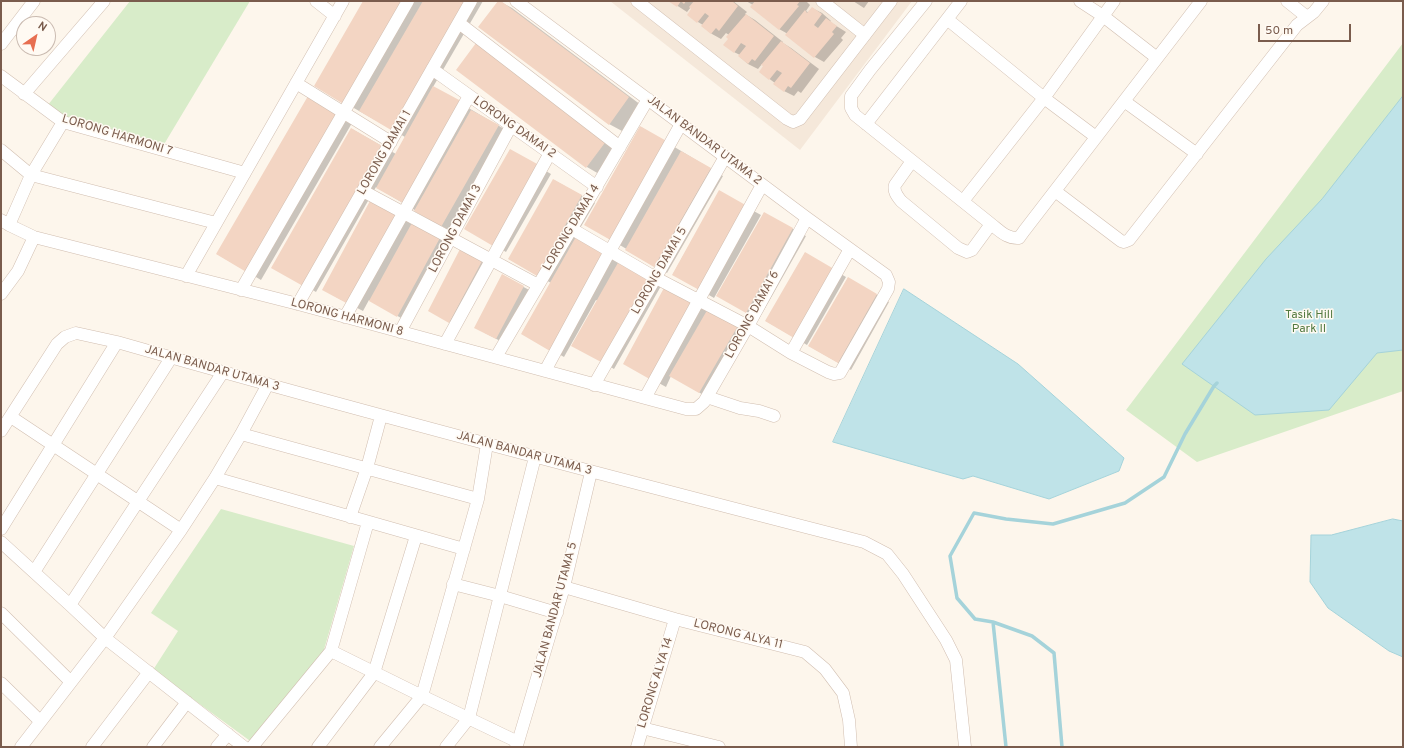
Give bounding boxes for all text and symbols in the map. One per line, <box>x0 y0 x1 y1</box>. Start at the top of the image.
north arrow <box>16 16 56 56</box>
scale bar <box>1260 16 1353 42</box>
text: N <box>35 19 49 35</box>
text: 50 m <box>1265 23 1293 39</box>
street label: JALAN BANDAR UTAMA 2 <box>644 93 764 189</box>
street label: LORONG DAMAI 2 <box>470 94 558 162</box>
street label: LORONG DAMAI 1 <box>355 108 415 198</box>
street label: LORONG HARMONI 7 <box>60 112 174 160</box>
street label: LORONG DAMAI 3 <box>427 182 485 276</box>
street label: LORONG DAMAI 4 <box>541 182 603 274</box>
street label: LORONG DAMAI 5 <box>629 225 691 317</box>
street label: LORONG DAMAI 6 <box>723 269 783 361</box>
street label: LORONG HARMONI 8 <box>289 296 405 340</box>
park label: Tasik Hill Park II <box>1285 309 1333 337</box>
street label: JALAN BANDAR UTAMA 3 <box>143 343 281 395</box>
street label: JALAN BANDAR UTAMA 3 <box>455 429 593 479</box>
street label: JALAN BANDAR UTAMA 5 <box>531 541 581 679</box>
street label: LORONG ALYA 11 <box>692 617 784 653</box>
street label: LORONG ALYA 14 <box>635 636 677 730</box>

